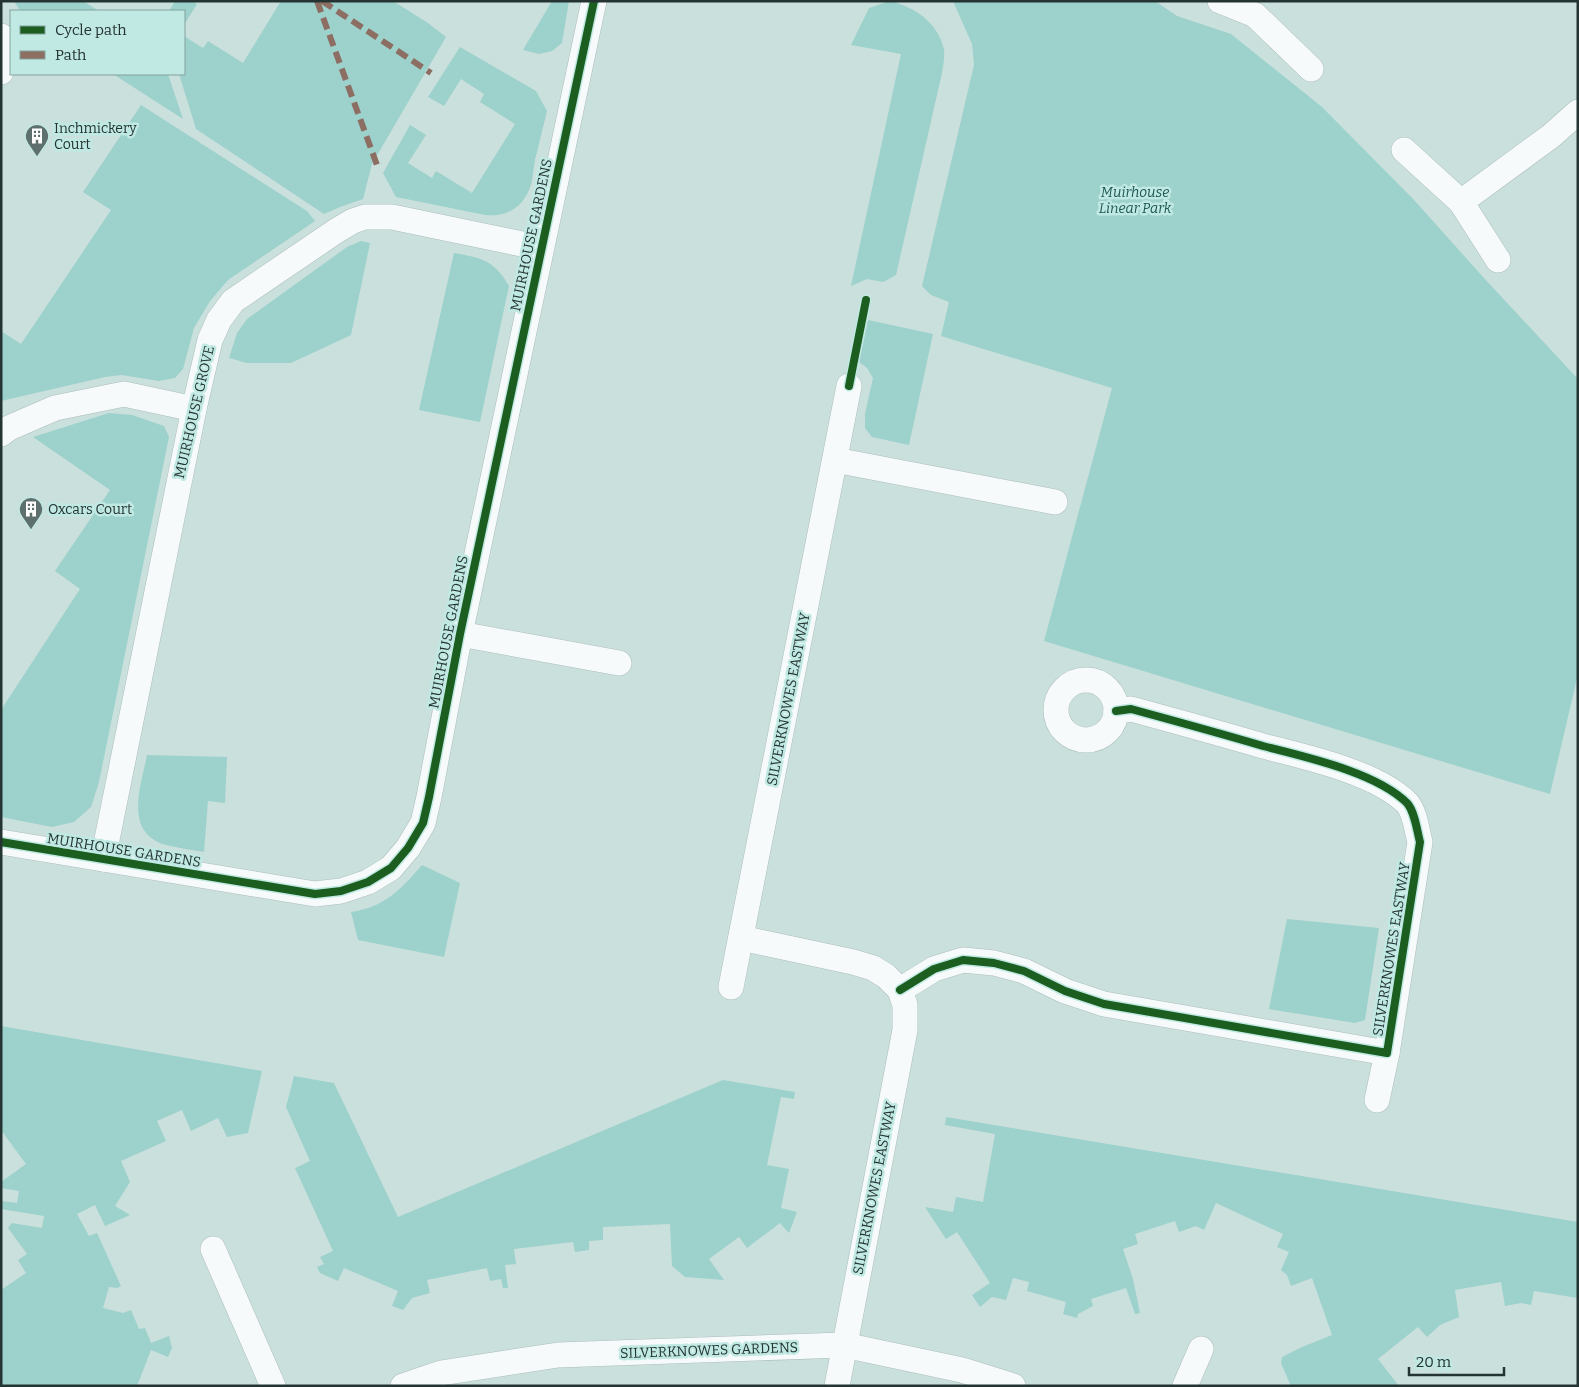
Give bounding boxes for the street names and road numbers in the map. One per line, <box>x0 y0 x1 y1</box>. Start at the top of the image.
street label: MUIRHOUSE GARDENS <box>507 157 556 313</box>
street label: MUIRHOUSE GROVE <box>171 344 218 480</box>
street label: MUIRHOUSE GARDENS <box>425 554 472 710</box>
street label: SILVERKNOWES EASTWAY <box>763 611 814 787</box>
street label: MUIRHOUSE GARDENS <box>46 830 202 871</box>
street label: SILVERKNOWES EASTWAY <box>1369 861 1414 1037</box>
street label: SILVERKNOWES EASTWAY <box>849 1100 900 1276</box>
street label: SILVERKNOWES GARDENS <box>620 1339 798 1362</box>

